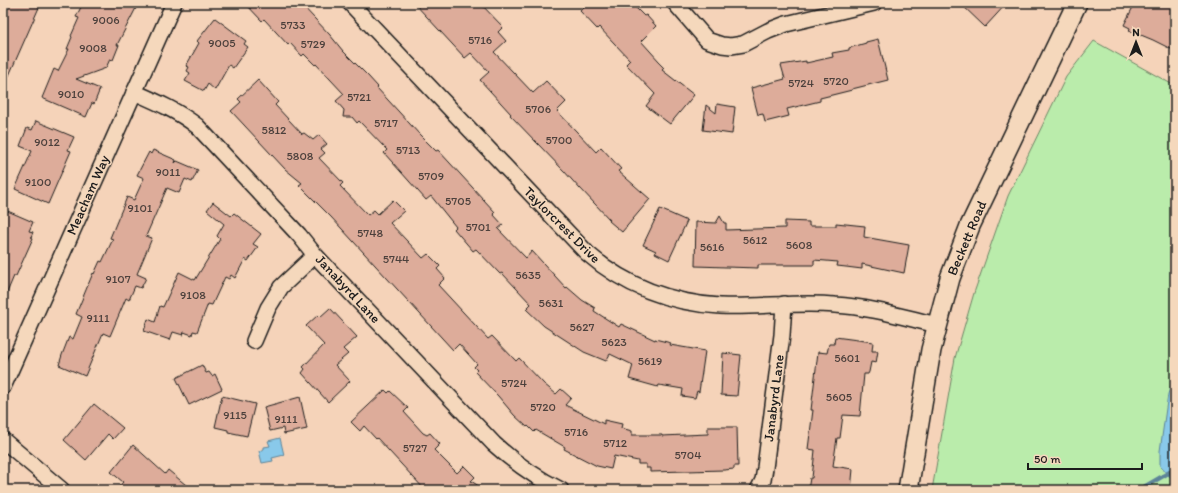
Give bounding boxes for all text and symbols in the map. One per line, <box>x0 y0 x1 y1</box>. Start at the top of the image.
house number: 9006 <box>92 13 120 27</box>
house number: 5733 <box>280 18 306 32</box>
north arrow <box>1116 22 1156 62</box>
text: N <box>1132 26 1140 39</box>
house number: 5716 <box>468 33 492 47</box>
house number: 9005 <box>208 36 236 50</box>
house number: 5729 <box>301 37 325 51</box>
house number: 9008 <box>79 41 107 55</box>
house number: 5720 <box>823 74 849 88</box>
house number: 5724 <box>788 76 814 90</box>
house number: 9010 <box>58 87 84 101</box>
house number: 5721 <box>347 90 371 104</box>
house number: 5706 <box>525 102 551 116</box>
house number: 5717 <box>374 116 398 130</box>
house number: 5812 <box>262 123 287 137</box>
house number: 5700 <box>545 133 573 147</box>
house number: 9012 <box>34 135 60 149</box>
house number: 5713 <box>396 143 421 157</box>
house number: 5808 <box>287 149 314 163</box>
street label: Meacham Way <box>63 152 113 238</box>
house number: 9011 <box>156 165 181 179</box>
house number: 5709 <box>418 169 444 183</box>
house number: 9100 <box>25 175 51 189</box>
street label: Taylorcrest Drive <box>520 183 604 267</box>
house number: 5705 <box>445 194 471 208</box>
street label: Beckett Road <box>944 198 991 278</box>
house number: 9101 <box>128 201 153 215</box>
house number: 5701 <box>465 220 491 234</box>
house number: 5748 <box>357 226 383 240</box>
house number: 5612 <box>743 233 768 247</box>
house number: 5608 <box>786 238 813 252</box>
house number: 5616 <box>700 240 724 254</box>
street label: Janabyrd Lane <box>312 251 384 327</box>
house number: 5744 <box>383 252 409 266</box>
house number: 5635 <box>515 268 541 282</box>
house number: 9107 <box>105 272 131 286</box>
house number: 9108 <box>180 288 206 302</box>
house number: 5631 <box>539 296 564 310</box>
house number: 9111 <box>87 311 110 325</box>
house number: 5627 <box>570 320 594 334</box>
house number: 5623 <box>601 335 627 349</box>
house number: 5601 <box>834 351 860 365</box>
street label: Janabyrd Lane <box>760 353 788 443</box>
house number: 5619 <box>638 354 662 368</box>
house number: 5724 <box>501 376 527 390</box>
house number: 5605 <box>826 390 852 404</box>
house number: 5720 <box>530 400 556 414</box>
house number: 9115 <box>223 408 247 422</box>
house number: 9111 <box>275 412 298 426</box>
house number: 5716 <box>564 425 588 439</box>
house number: 5712 <box>603 436 628 450</box>
house number: 5727 <box>403 441 427 455</box>
scale bar <box>1028 445 1142 471</box>
house number: 5704 <box>675 448 701 462</box>
text: 50 m <box>1034 452 1060 466</box>

